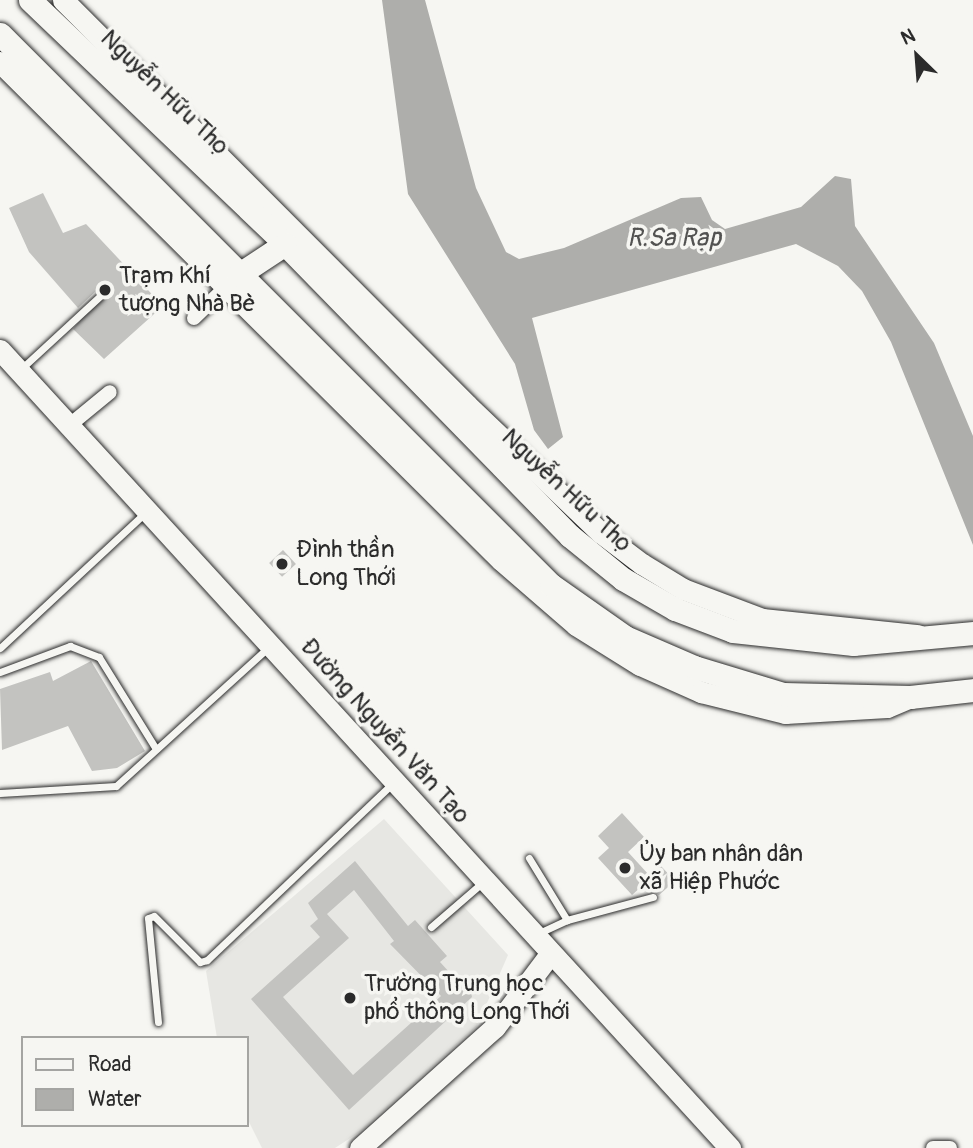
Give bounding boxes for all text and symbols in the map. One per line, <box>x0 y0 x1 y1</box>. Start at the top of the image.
north arrow <box>882 21 952 91</box>
text: N <box>897 23 919 51</box>
street label: Nguyễn Hữu Thọ <box>94 24 236 162</box>
water label: R.Sa Rạp <box>627 223 721 255</box>
place label: Trạm Khí tượng Nhà Bè <box>119 262 256 318</box>
marker: Trạm Khí tượng Nhà Bè <box>97 282 113 298</box>
street label: Nguyễn Hữu Thọ <box>496 423 638 559</box>
place label: Đình thần Long Thới <box>296 536 396 592</box>
marker: Đình thần Long Thới <box>274 556 290 572</box>
street label: Đường Nguyễn Văn Tạo <box>294 633 476 829</box>
place label: Ủy ban nhân dân xã Hiệp Phước <box>639 840 803 896</box>
marker: Ủy ban nhân dân xã Hiệp Phước <box>617 860 633 876</box>
place label: Trường Trung học phổ thông Long Thới <box>364 970 569 1026</box>
marker: Trường Trung học phổ thông Long Thới <box>342 990 358 1006</box>
legend <box>21 1036 248 1127</box>
text: Road <box>88 1051 132 1078</box>
text: Water <box>88 1086 141 1113</box>

